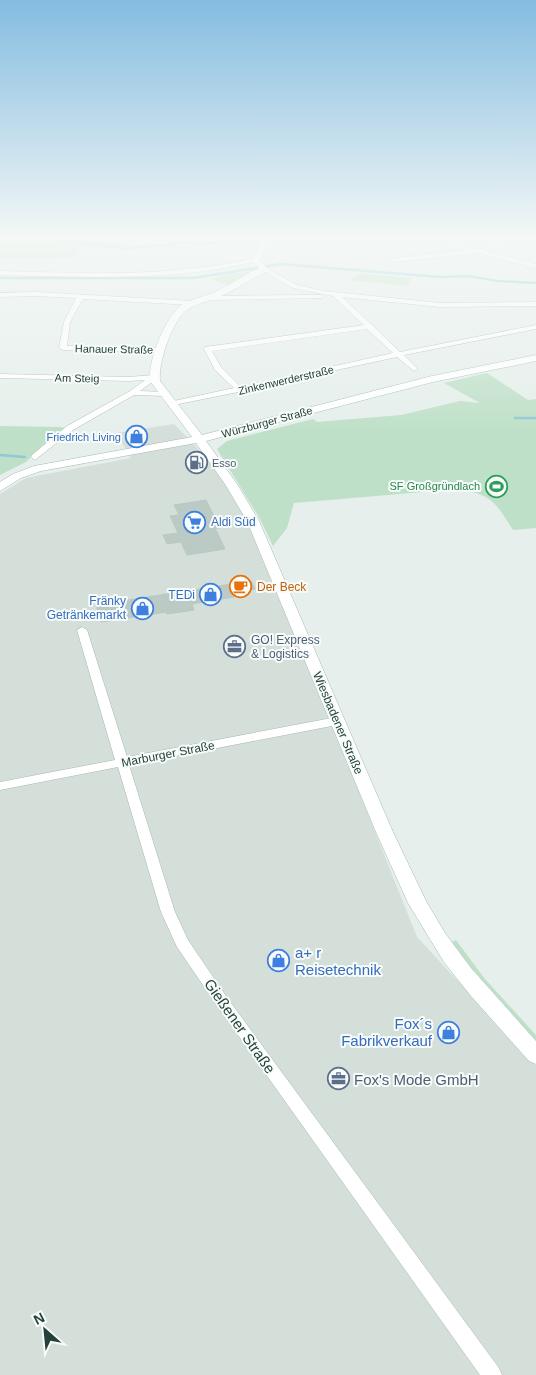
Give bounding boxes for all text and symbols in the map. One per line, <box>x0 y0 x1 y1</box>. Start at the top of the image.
street label: Hanauer Straße <box>75 342 153 356</box>
street label: Zinkenwerderstraße <box>237 363 335 397</box>
street label: Am Steig <box>55 372 99 384</box>
street label: Würzburger Straße <box>220 404 314 440</box>
shop icon: Friedrich Living <box>125 425 149 449</box>
place label: Friedrich Living <box>46 431 121 443</box>
fuel station icon: Esso <box>184 451 208 475</box>
place label: Esso <box>212 457 236 469</box>
sports icon: SF Großgründlach <box>484 474 508 498</box>
place label: SF Großgründlach <box>390 480 480 492</box>
supermarket icon: Aldi Süd <box>183 510 207 534</box>
place label: Aldi Süd <box>211 515 256 529</box>
cafe icon: Der Beck <box>229 575 253 599</box>
place label: Der Beck <box>257 580 307 594</box>
shop icon: TEDi <box>199 583 223 607</box>
place label: TEDi <box>168 588 195 602</box>
place label: Fränky Getränkemarkt <box>47 594 127 622</box>
shop icon: Fränky Getränkemarkt <box>130 596 154 620</box>
place label: GO! Express & Logistics <box>251 633 320 661</box>
office icon: GO! Express & Logistics <box>223 635 247 659</box>
street label: Wiesbadener Straße <box>310 670 366 777</box>
street label: Marburger Straße <box>120 738 216 770</box>
place label: a+ r Reisetechnik <box>295 944 381 978</box>
shop icon: a+ r Reisetechnik <box>267 949 291 973</box>
street label: Gießener Straße <box>201 975 279 1077</box>
place label: Fox´s Fabrikverkauf <box>341 1015 433 1049</box>
shop icon: Fox´s Fabrikverkauf <box>436 1020 460 1044</box>
office icon: Fox's Mode GmbH <box>326 1067 350 1091</box>
place label: Fox's Mode GmbH <box>354 1071 479 1088</box>
north arrow <box>20 1305 70 1355</box>
text: N <box>31 1309 47 1328</box>

